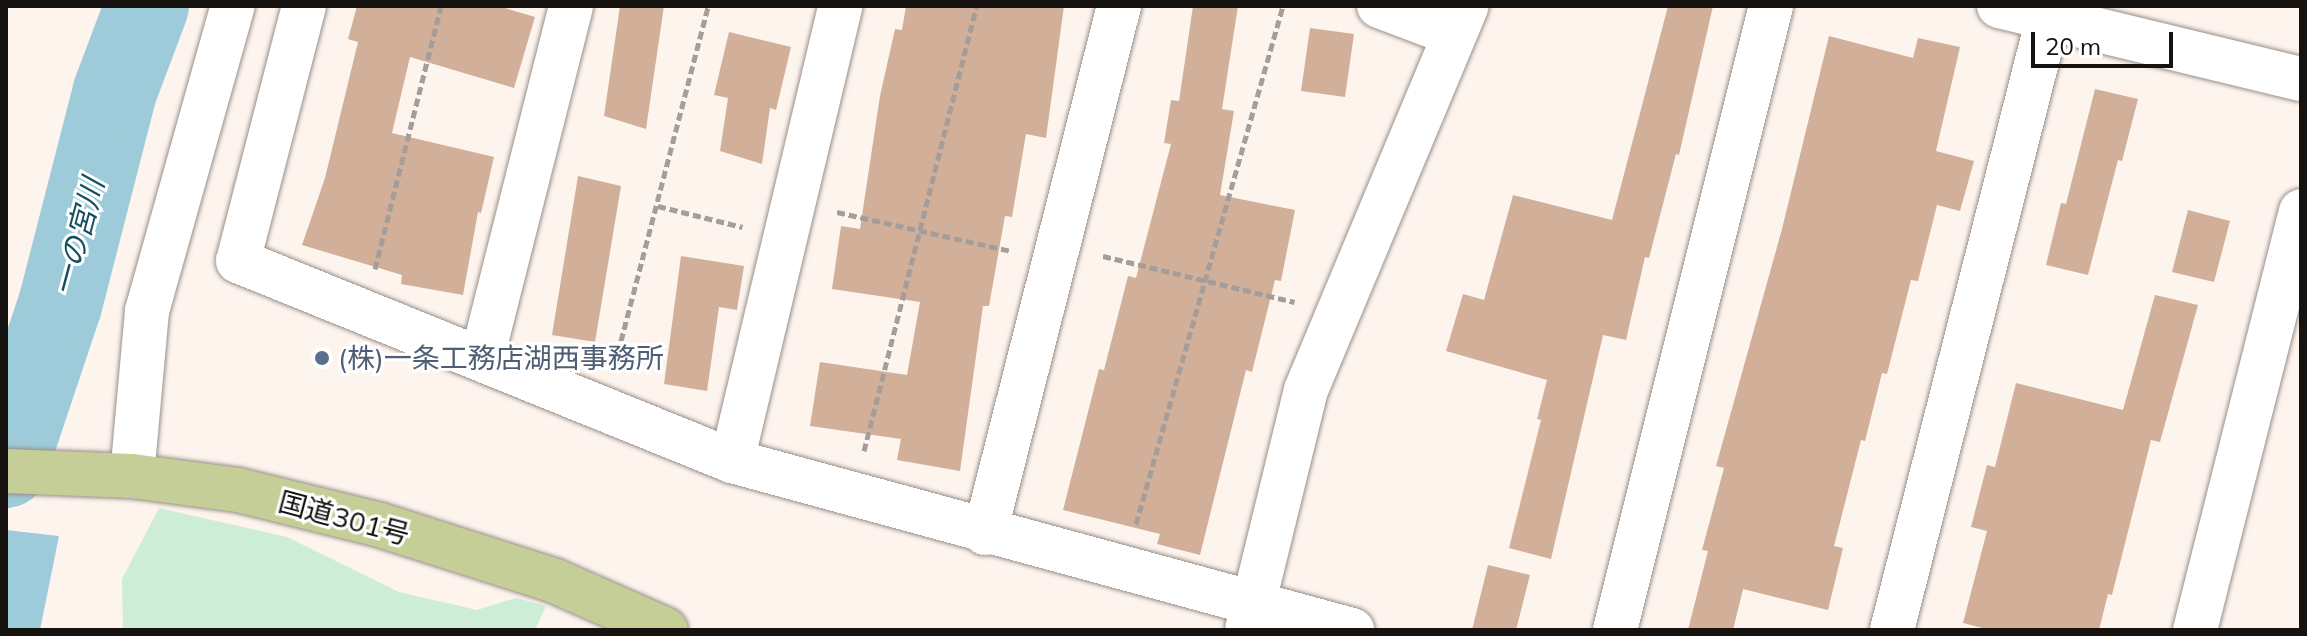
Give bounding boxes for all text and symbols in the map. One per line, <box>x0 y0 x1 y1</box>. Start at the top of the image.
scale bar <box>2035 16 2177 66</box>
text: 20 m <box>2045 31 2101 61</box>
water label: 一の宮川 <box>45 174 111 300</box>
place label: (株)一条工務店湖西事務所 <box>338 341 664 375</box>
marker: (株)一条工務店湖西事務所 <box>313 349 331 367</box>
street label: 国道301号 <box>275 484 413 552</box>

